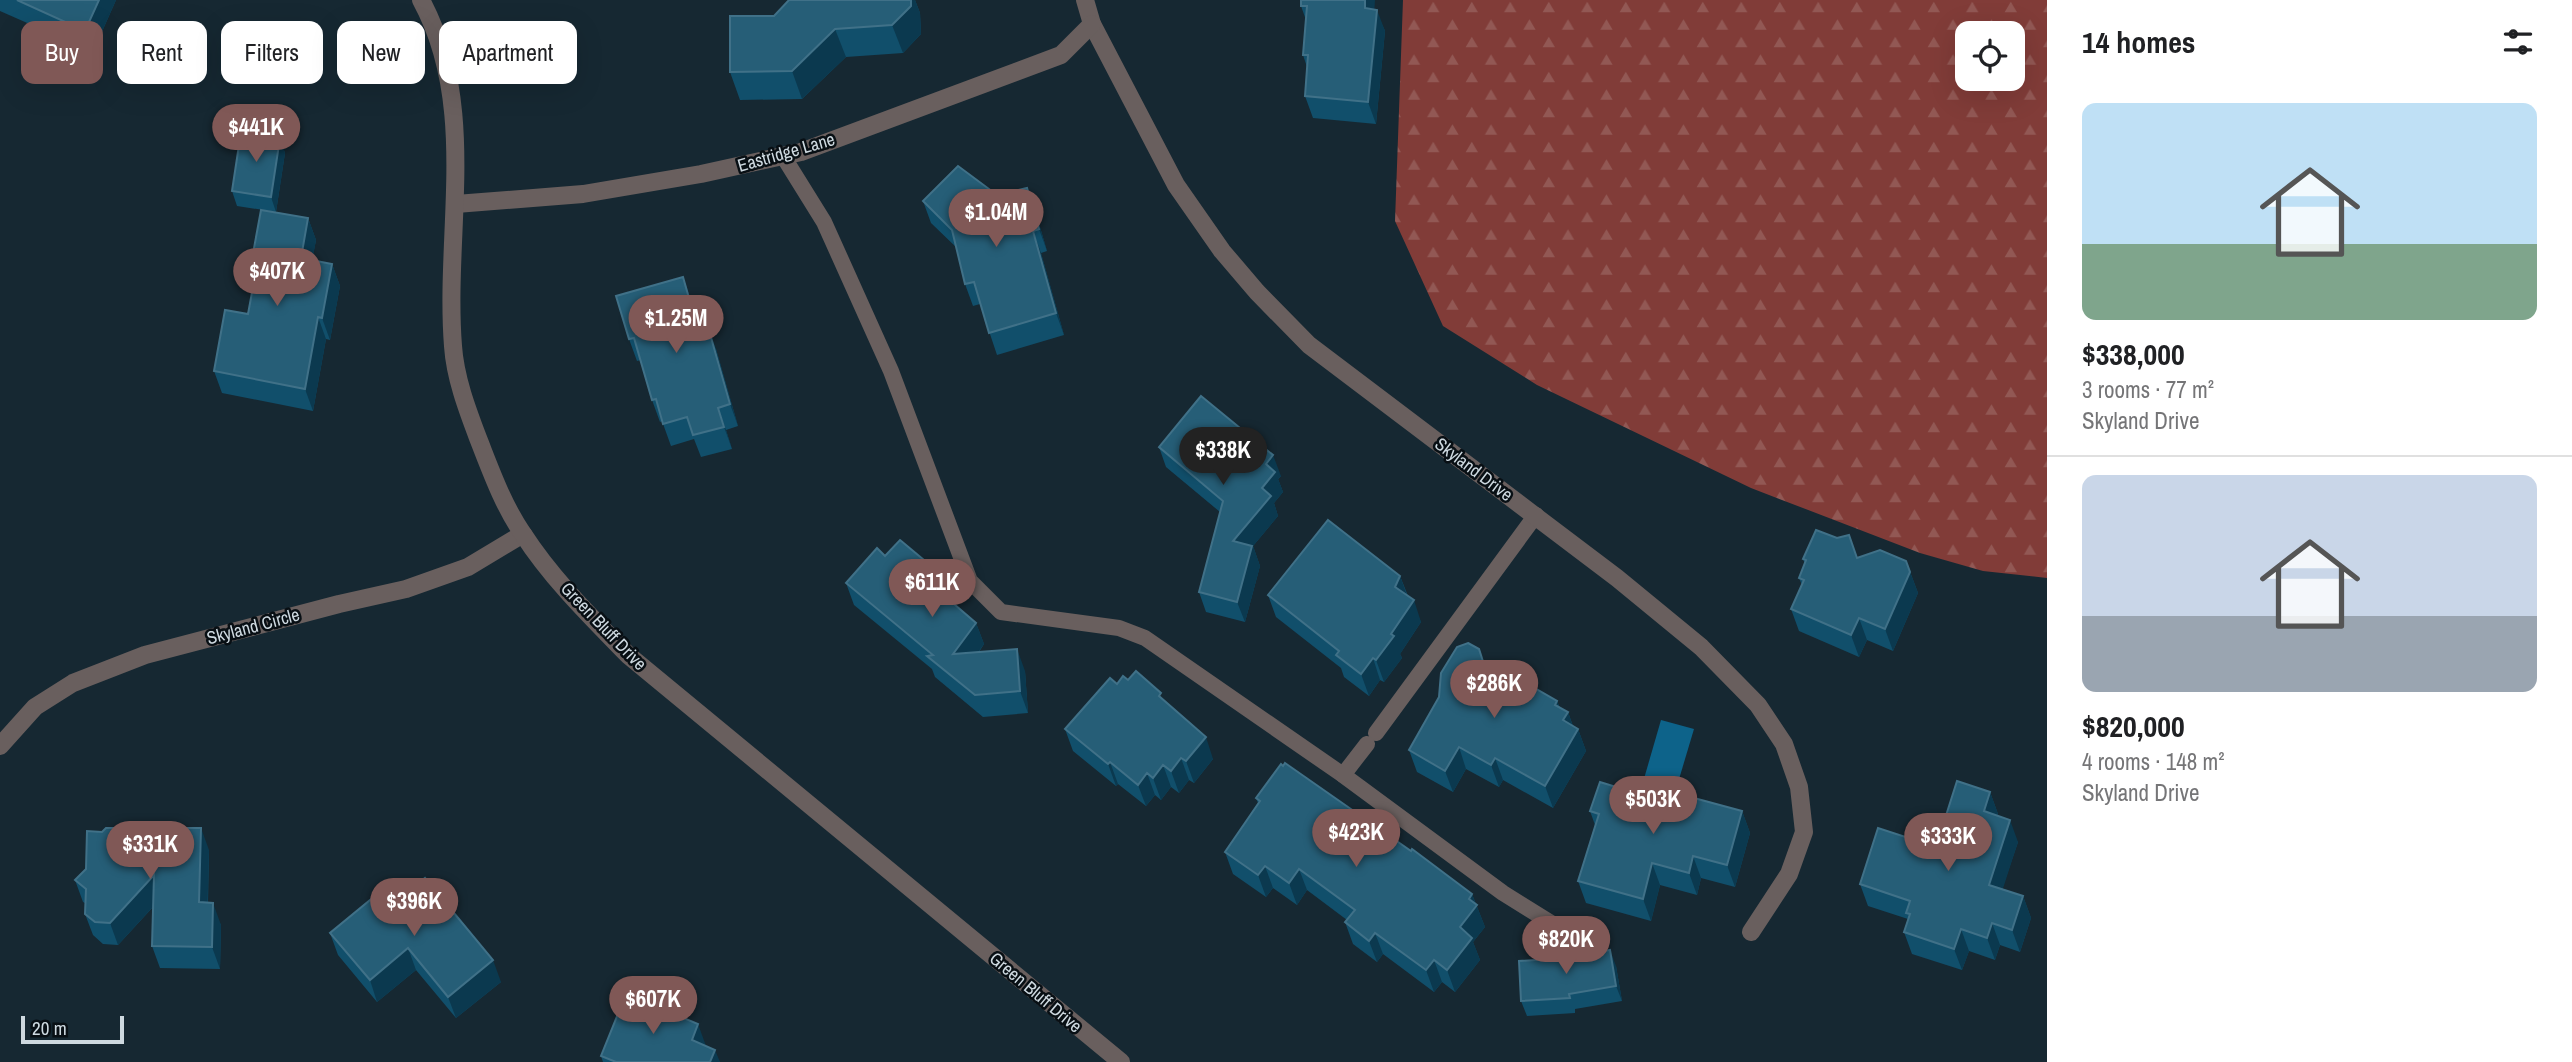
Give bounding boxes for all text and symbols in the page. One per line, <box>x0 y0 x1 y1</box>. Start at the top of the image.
chip: Buy <box>21 21 103 84</box>
chip: Rent <box>117 21 207 84</box>
chip: Filters <box>221 21 323 84</box>
chip: New <box>337 21 425 84</box>
chip: Apartment <box>439 21 577 84</box>
map controls <box>1955 21 2025 91</box>
button: locate <box>1955 21 2025 91</box>
text: 14 homes <box>2082 22 2196 62</box>
icon: filters <box>2499 23 2537 61</box>
pin: $441K <box>207 104 305 164</box>
text: $441K <box>228 111 284 142</box>
street label: Eastridge Lane <box>734 126 838 178</box>
icon: home <box>2247 149 2373 275</box>
pin: $1.04M <box>939 190 1053 249</box>
text: $1.04M <box>965 196 1027 227</box>
pin: $407K <box>228 248 326 308</box>
text: $407K <box>249 255 305 286</box>
pin: $1.25M <box>619 296 733 355</box>
text: $1.25M <box>645 302 707 333</box>
text: $338,000 <box>2082 334 2185 374</box>
text: 3 rooms · 77 m² <box>2082 374 2214 405</box>
text: Skyland Drive <box>2082 405 2199 436</box>
pin: $338K <box>1174 428 1272 487</box>
street label: Skyland Drive <box>1430 431 1518 507</box>
text: $338K <box>1195 434 1251 465</box>
icon: home <box>2247 521 2373 647</box>
pin: $611K <box>883 560 981 619</box>
text: $611K <box>905 566 959 597</box>
street label: Green Bluff Drive <box>555 576 653 676</box>
street label: Skyland Circle <box>204 602 302 650</box>
pin: $286K <box>1445 660 1543 720</box>
text: $286K <box>1466 667 1522 698</box>
text: $820,000 <box>2082 706 2185 746</box>
text: 4 rooms · 148 m² <box>2082 746 2225 777</box>
pin: $503K <box>1604 776 1702 836</box>
text: Skyland Drive <box>2082 777 2199 808</box>
text: $503K <box>1625 783 1681 814</box>
pin: $423K <box>1307 810 1405 869</box>
pin: $333K <box>1899 814 1997 873</box>
text: $423K <box>1328 816 1384 847</box>
text: $333K <box>1920 820 1976 851</box>
pin: $331K <box>101 822 199 881</box>
text: $331K <box>122 828 178 859</box>
pin: $396K <box>365 878 463 938</box>
text: $396K <box>386 885 442 916</box>
pin: $820K <box>1517 916 1615 976</box>
text: $820K <box>1538 923 1594 954</box>
street label: Green Bluff Drive <box>984 946 1088 1038</box>
pin: $607K <box>604 976 702 1036</box>
text: $607K <box>625 983 681 1014</box>
scale bar <box>21 1013 124 1045</box>
text: 20 m <box>32 1015 67 1041</box>

